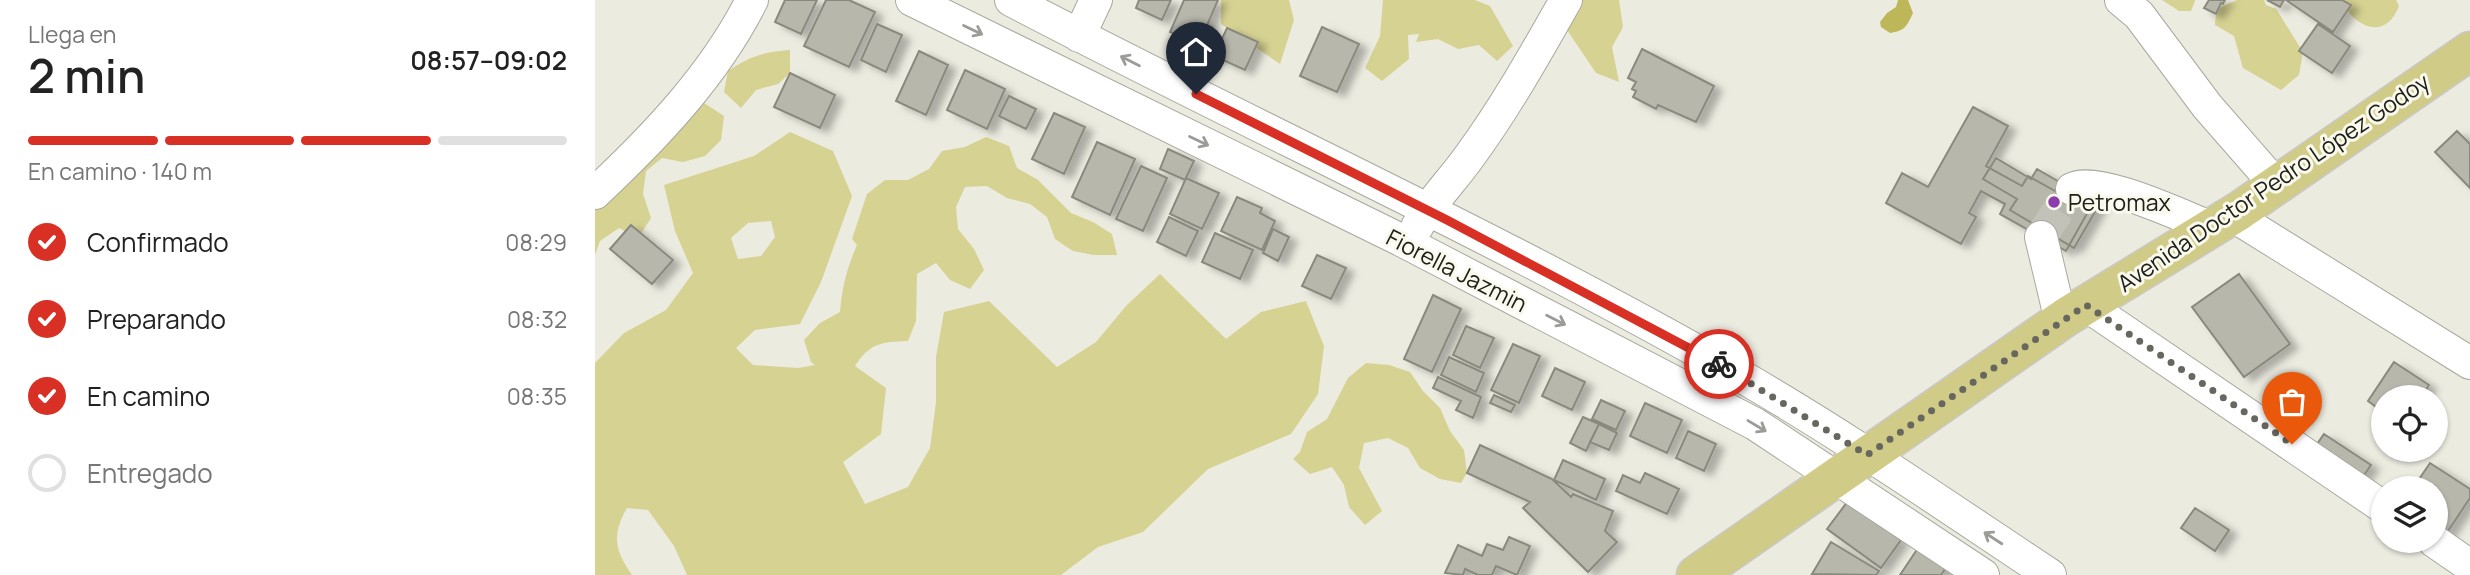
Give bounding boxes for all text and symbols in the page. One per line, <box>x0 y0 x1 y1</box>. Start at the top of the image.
text: Llega en <box>28 18 116 50</box>
pin <box>1166 22 1226 94</box>
one-way arrow <box>962 24 983 37</box>
icon: home <box>1177 33 1215 71</box>
text: 08:57–09:02 <box>410 42 567 78</box>
text: 2 min <box>28 44 145 107</box>
one-way arrow <box>1120 54 1141 68</box>
street label: Avenida Doctor Pedro López Godoy <box>2111 65 2435 299</box>
one-way arrow <box>1188 135 1209 149</box>
text: En camino · 140 m <box>28 155 212 187</box>
place label: Petromax <box>2068 186 2171 218</box>
marker: Petromax <box>2046 194 2062 210</box>
street label: Fiorella Jazmin <box>1381 221 1533 319</box>
icon: check <box>28 223 66 261</box>
text: Confirmado <box>87 224 229 260</box>
text: 08:29 <box>505 226 567 258</box>
icon: check <box>28 300 66 338</box>
text: Preparando <box>87 301 226 337</box>
text: 08:32 <box>507 303 567 335</box>
one-way arrow <box>1545 314 1566 328</box>
courier <box>1684 329 1754 399</box>
icon: bike <box>1700 345 1738 383</box>
pin <box>2262 372 2322 444</box>
icon: check <box>28 377 66 415</box>
text: En camino <box>87 378 210 414</box>
text: 08:35 <box>507 380 567 412</box>
icon: bag <box>2273 383 2311 421</box>
map controls <box>2371 385 2448 553</box>
button: locate <box>2371 385 2448 462</box>
one-way arrow <box>1747 419 1767 433</box>
text: Entregado <box>87 455 213 491</box>
button: layers <box>2371 476 2448 553</box>
one-way arrow <box>1984 530 2003 545</box>

